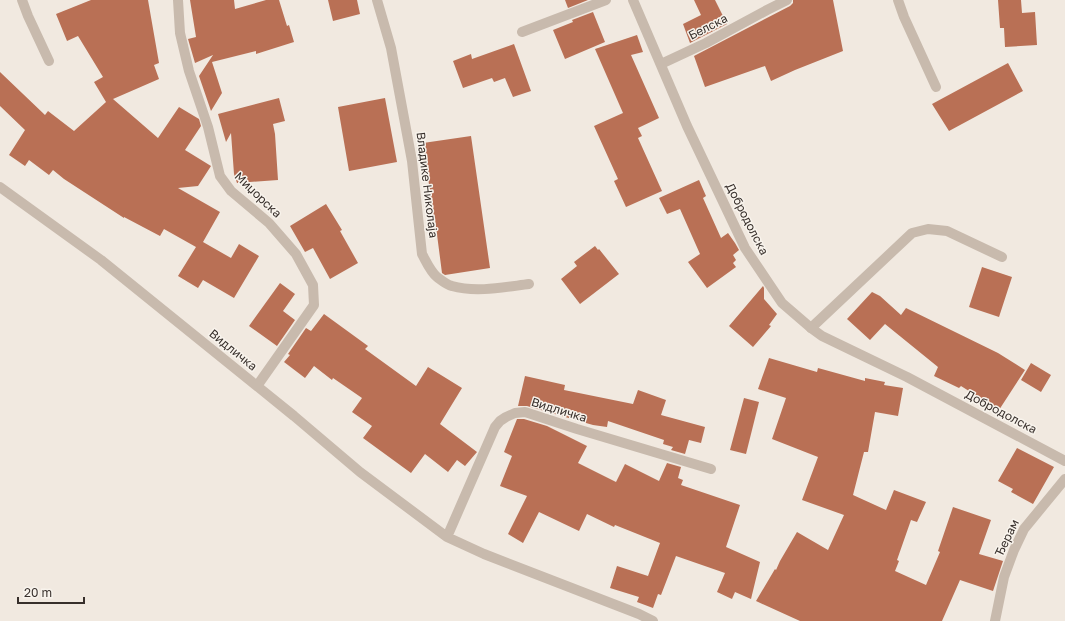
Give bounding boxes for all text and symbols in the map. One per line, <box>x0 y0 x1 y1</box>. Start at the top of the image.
street label: Белска <box>686 10 730 43</box>
street label: Владике Николаја <box>414 131 441 239</box>
street label: Миџорска <box>232 169 285 221</box>
street label: Добродолска <box>723 180 772 257</box>
street label: Видличка <box>206 326 260 374</box>
street label: Добродолска <box>963 386 1040 437</box>
street label: Видличка <box>529 394 589 425</box>
street label: Ђерам <box>991 517 1022 559</box>
scale bar <box>18 579 84 605</box>
text: 20 m <box>24 585 52 600</box>

